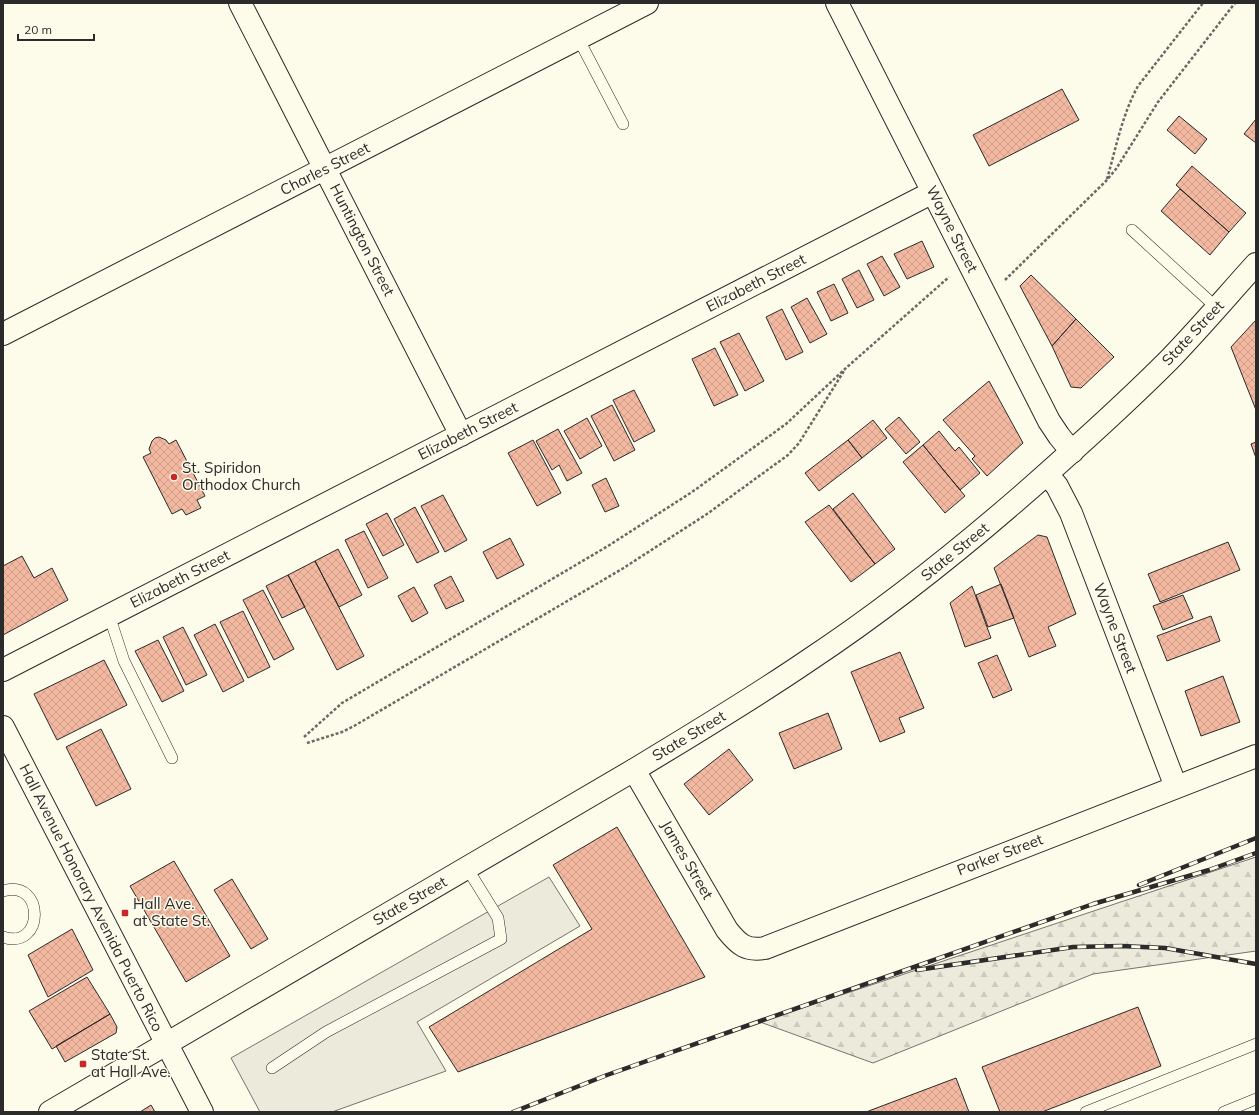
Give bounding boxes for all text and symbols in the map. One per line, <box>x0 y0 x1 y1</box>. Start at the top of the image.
scale bar <box>18 16 94 42</box>
text: 20 m <box>24 22 52 37</box>
street label: Charles Street <box>277 138 373 199</box>
street label: Huntington Street <box>326 180 399 299</box>
street label: Wayne Street <box>922 182 982 275</box>
street label: Elizabeth Street <box>703 249 809 316</box>
street label: State Street <box>1158 296 1228 369</box>
street label: Elizabeth Street <box>415 397 521 464</box>
place label: St. Spiridon Orthodox Church <box>182 458 301 494</box>
marker: St. Spiridon Orthodox Church <box>169 472 179 482</box>
street label: State Street <box>917 518 993 585</box>
street label: Elizabeth Street <box>127 545 233 612</box>
street label: Wayne Street <box>1090 580 1141 676</box>
street label: State Street <box>649 706 729 765</box>
street label: Hall Avenue Honorary Avenida Puerto Rico <box>15 761 168 1035</box>
street label: James Street <box>657 817 718 903</box>
street label: Parker Street <box>954 829 1045 880</box>
street label: State Street <box>369 872 450 929</box>
place label: Hall Ave. at State St. <box>133 894 210 930</box>
marker: Hall Ave. at State St. <box>120 908 130 918</box>
place label: State St. at Hall Ave. <box>91 1045 171 1081</box>
marker: State St. at Hall Ave. <box>78 1059 88 1069</box>

